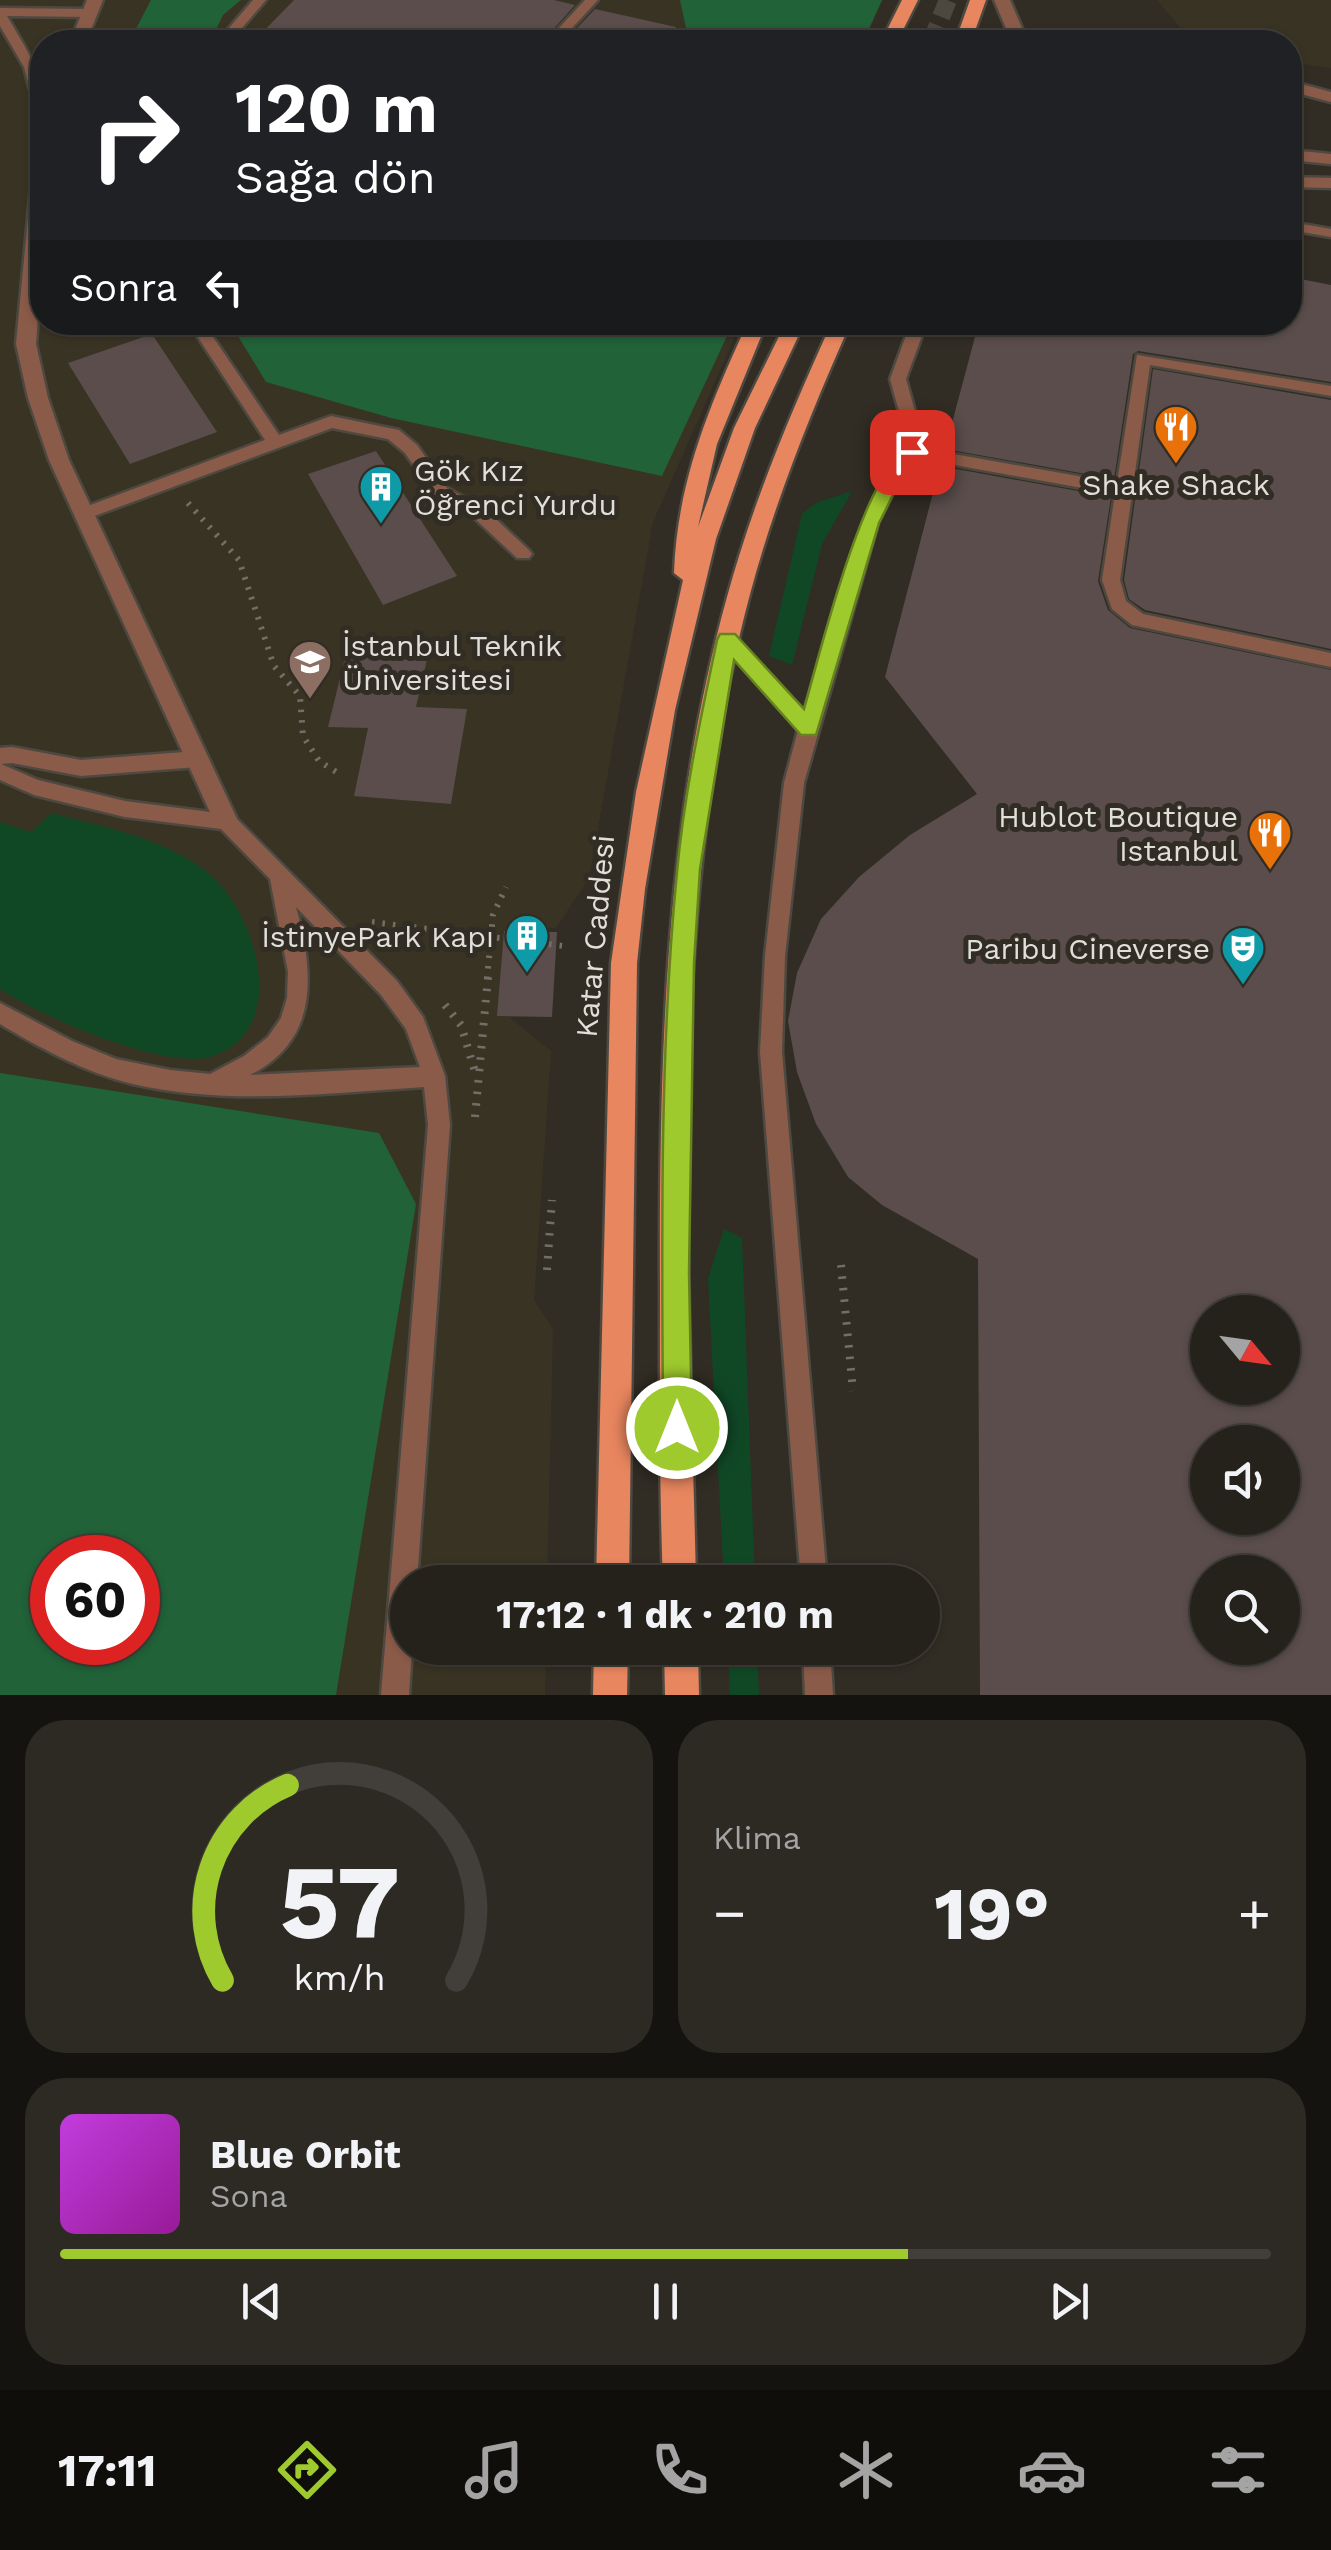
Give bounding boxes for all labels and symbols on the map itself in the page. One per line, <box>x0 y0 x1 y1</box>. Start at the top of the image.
restaurant icon: Shake Shack <box>1153 404 1199 465</box>
pin <box>870 410 955 495</box>
place label: Gök Kız Öğrenci Yurdu <box>414 453 617 522</box>
building icon: Gök Kız Öğrenci Yurdu <box>358 464 404 525</box>
place label: Shake Shack <box>1082 467 1270 502</box>
place label: İstanbul Teknik Üniversitesi <box>342 628 562 697</box>
school or university icon: İstanbul Teknik Üniversitesi <box>287 639 333 700</box>
place label: Hublot Boutique Istanbul <box>998 799 1238 868</box>
restaurant icon: Hublot Boutique Istanbul <box>1247 810 1293 871</box>
street label: Katar Caddesi <box>569 833 621 1039</box>
building icon: İstinyePark Kapı <box>504 913 550 974</box>
place label: İstinyePark Kapı <box>261 919 494 954</box>
theatre icon: Paribu Cineverse <box>1220 925 1266 986</box>
place label: Paribu Cineverse <box>965 931 1210 966</box>
north arrow <box>1190 1295 1300 1405</box>
position arrow <box>625 1376 729 1480</box>
speed limit sign: 60 <box>30 1535 160 1665</box>

